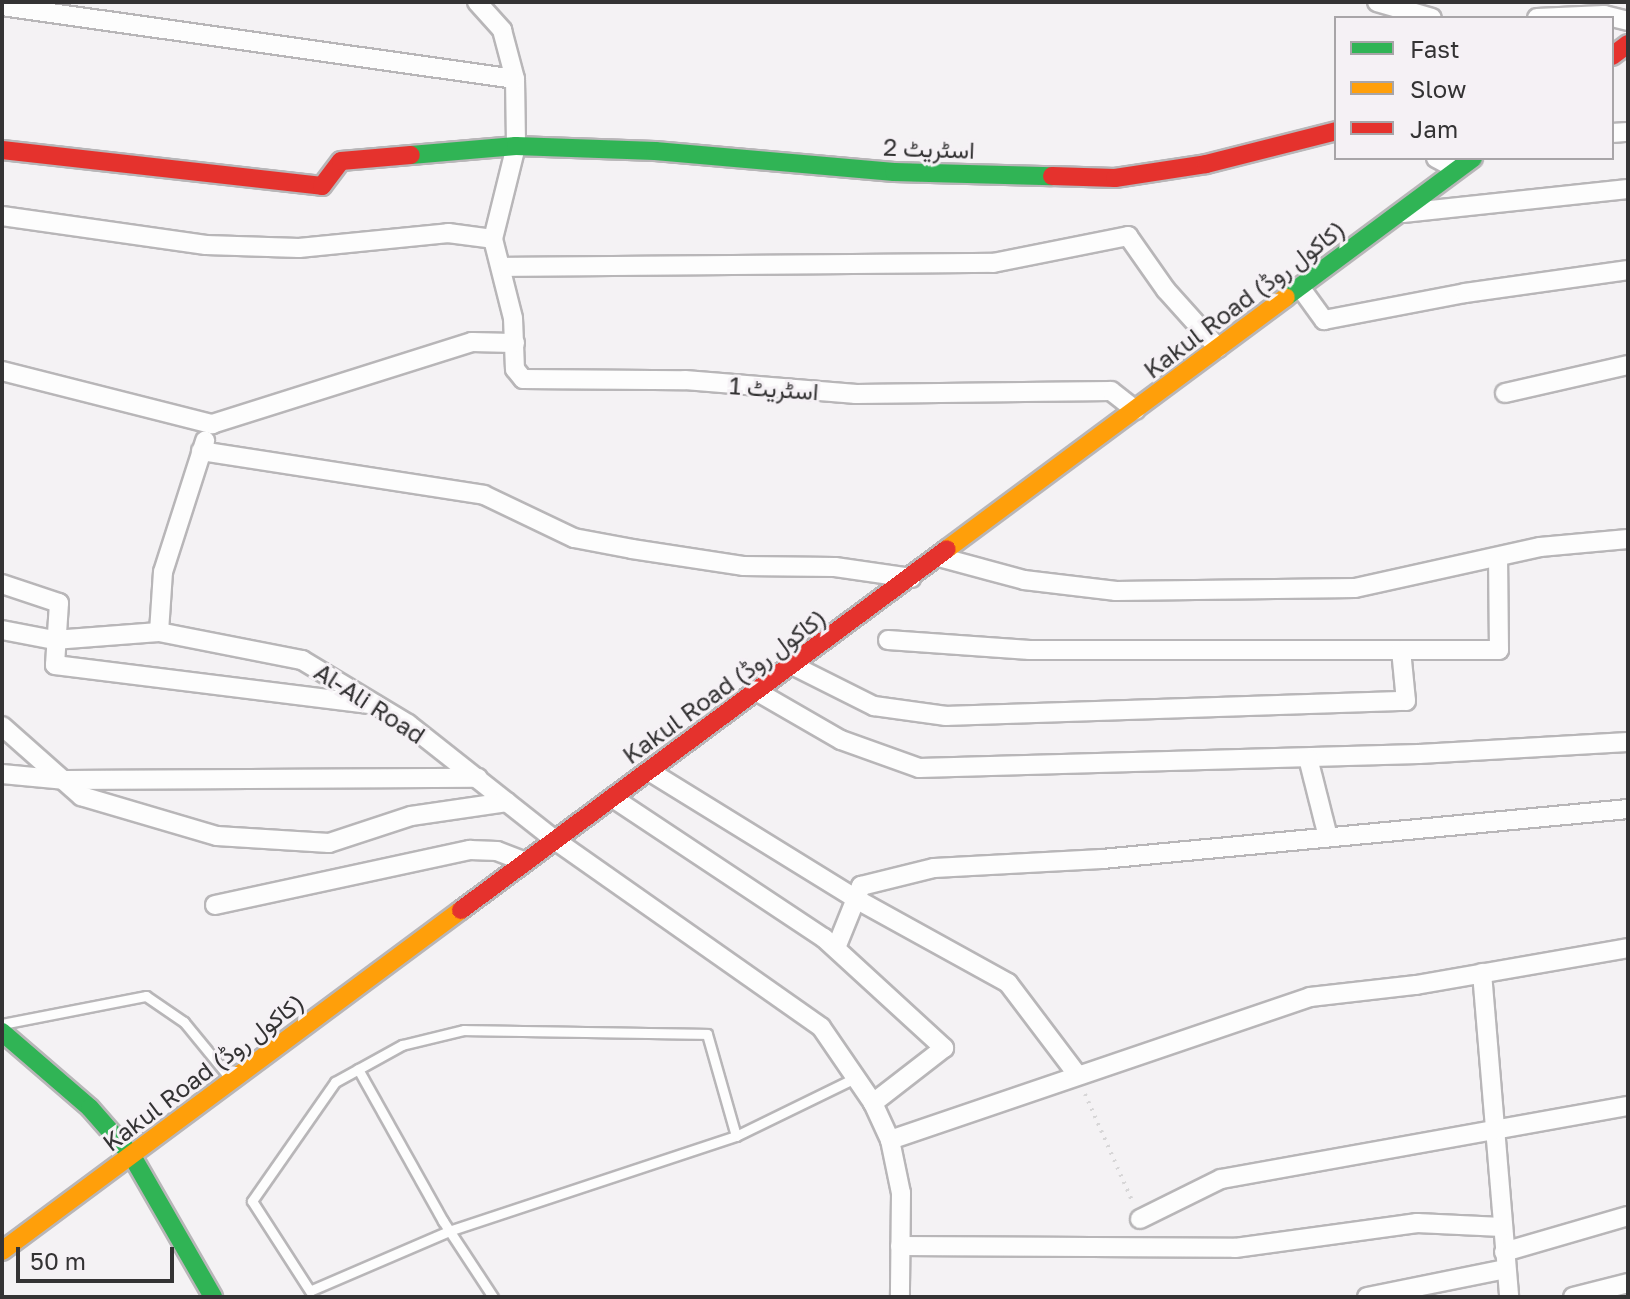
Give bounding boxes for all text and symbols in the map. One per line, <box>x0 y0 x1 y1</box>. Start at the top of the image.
legend <box>1334 16 1614 160</box>
text: Fast <box>1410 34 1460 63</box>
text: Slow <box>1410 74 1466 103</box>
text: Jam <box>1410 114 1458 143</box>
street label: اسٹریٹ 2 <box>883 132 975 164</box>
street label: Kakul Road (کاکول روڈ) <box>1138 214 1350 384</box>
street label: اسٹریٹ 1 <box>728 371 820 405</box>
street label: Kakul Road (کاکول روڈ) <box>617 603 831 769</box>
street label: Al-Ali Road <box>309 657 431 749</box>
street label: Kakul Road (کاکول روڈ) <box>97 987 309 1157</box>
scale bar <box>20 1231 178 1281</box>
text: 50 m <box>30 1246 86 1275</box>

